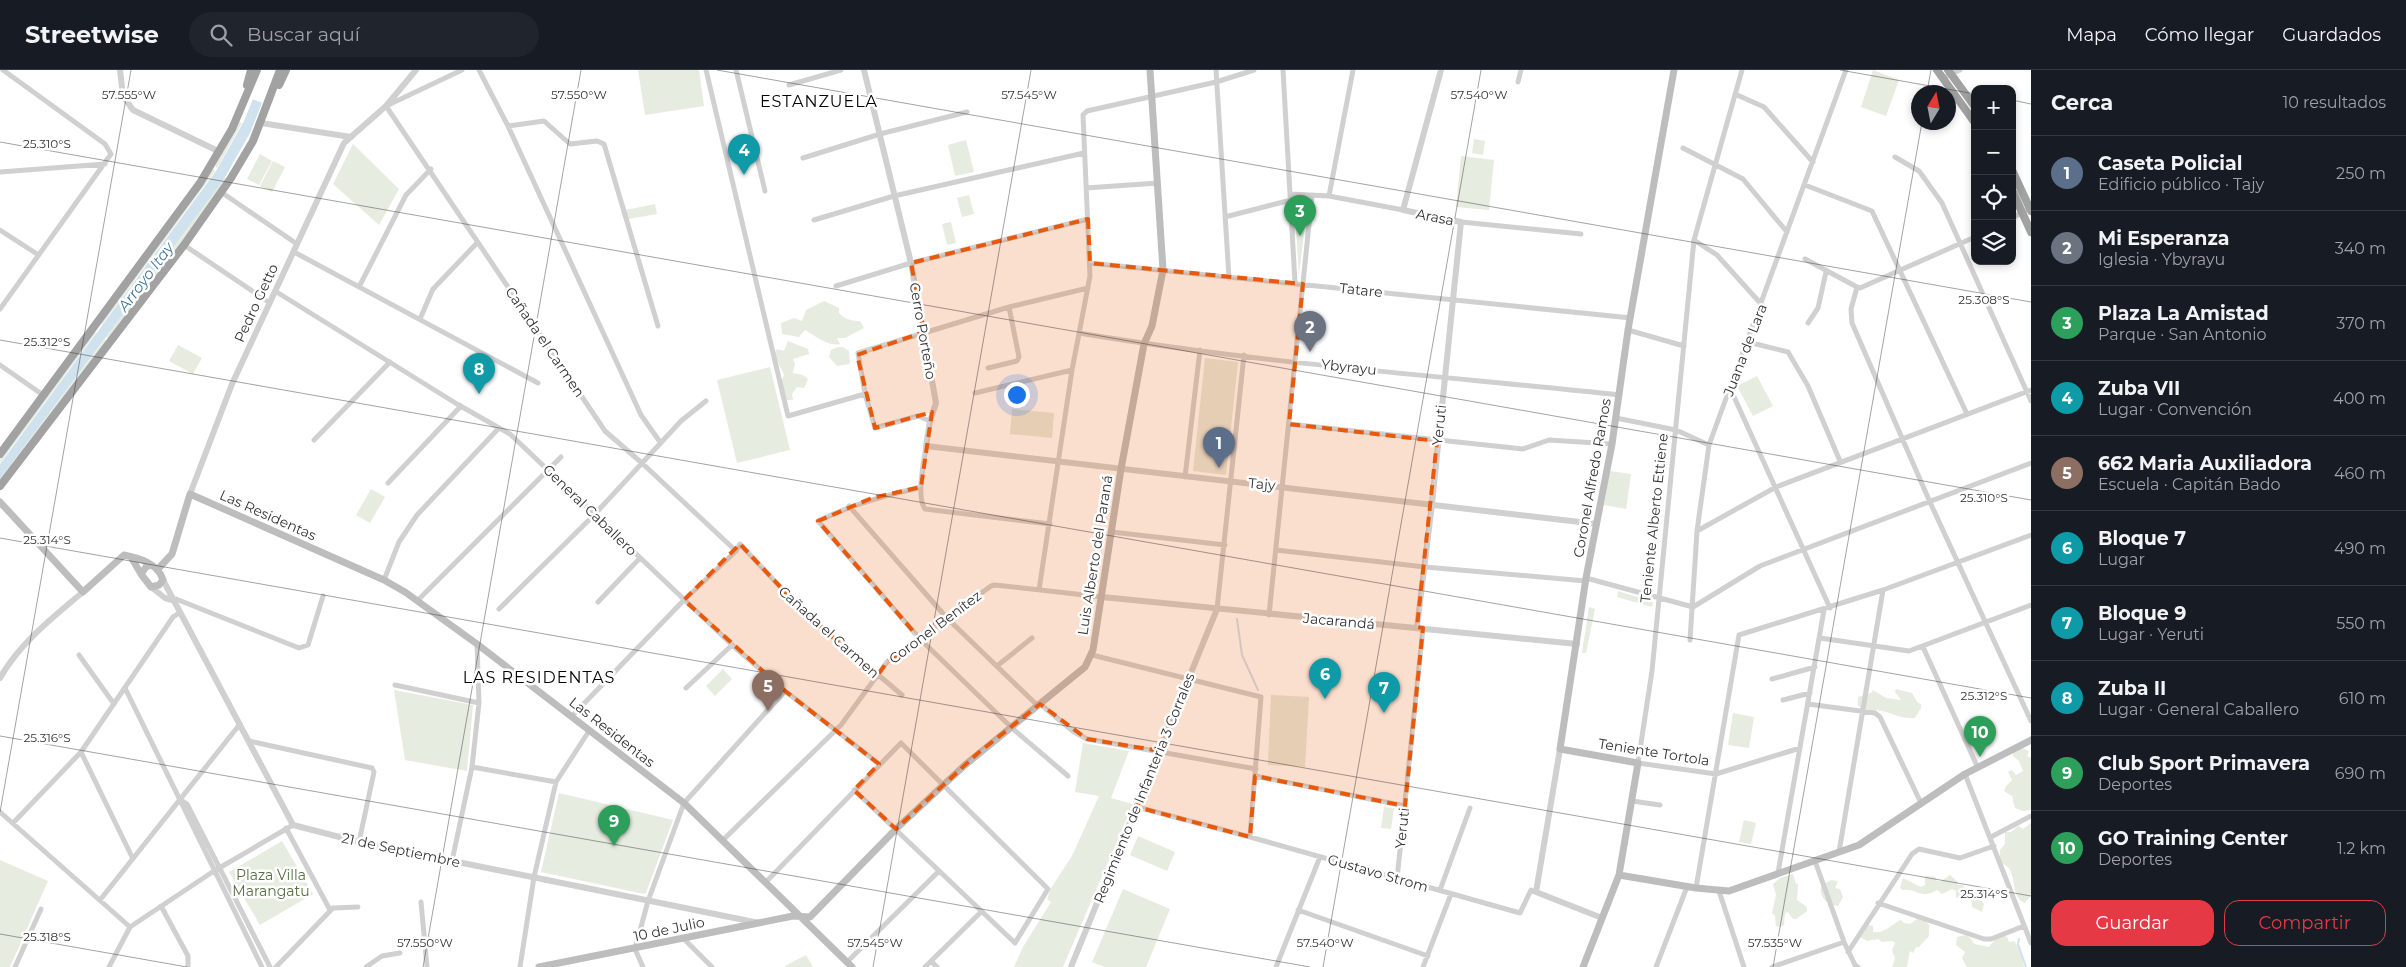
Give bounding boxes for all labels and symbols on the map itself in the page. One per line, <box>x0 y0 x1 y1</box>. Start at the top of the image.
north arrow <box>1911 85 1956 130</box>
text: 57.555°W <box>102 87 156 102</box>
text: 57.550°W <box>551 87 607 102</box>
text: 57.545°W <box>1001 87 1057 102</box>
text: 57.540°W <box>1451 87 1508 102</box>
district label: ESTANZUELA <box>760 92 878 111</box>
pin: 4 <box>728 134 760 175</box>
text: 25.310°S <box>23 136 71 151</box>
pin: 3 <box>1284 195 1316 236</box>
street label: Arasa <box>1414 204 1456 230</box>
water label: Arroyo Itay <box>113 238 178 316</box>
street label: Pedro Getto <box>230 261 282 345</box>
street label: Tatare <box>1338 279 1384 301</box>
street label: Cerro Porteño <box>906 281 940 381</box>
street label: Cañada el Carmen <box>501 283 589 401</box>
text: 25.308°S <box>1958 292 2010 307</box>
street label: Juana de Lara <box>1719 301 1771 400</box>
pin: 2 <box>1294 311 1326 352</box>
text: 25.312°S <box>24 334 70 349</box>
pin: 8 <box>463 353 495 394</box>
street label: Ybyrayu <box>1320 355 1378 379</box>
your location <box>1004 382 1030 408</box>
street label: Coronel Alfredo Ramos <box>1569 397 1615 559</box>
street label: Yeruti <box>1428 404 1450 446</box>
pin: 1 <box>1203 427 1235 468</box>
street label: Teniente Alberto Ettiene <box>1636 432 1672 604</box>
street label: General Caballero <box>539 460 641 560</box>
street label: Luis Alberto del Paraná <box>1073 474 1117 636</box>
street label: Tajy <box>1248 474 1277 494</box>
street label: Las Residentas <box>217 486 319 544</box>
text: 25.310°S <box>1960 490 2008 505</box>
text: 25.314°S <box>23 532 71 547</box>
street label: Cañada el Carmen <box>775 582 883 682</box>
street label: Coronel Benítez <box>885 586 985 668</box>
street label: Jacarandá <box>1301 609 1376 633</box>
pin: 6 <box>1309 658 1341 699</box>
district label: LAS RESIDENTAS <box>463 668 615 687</box>
pin: 5 <box>752 670 784 711</box>
street label: Regimiento de Infanteria 3 Corrales <box>1089 670 1199 906</box>
pin: 7 <box>1368 672 1400 713</box>
text: 25.312°S <box>1961 688 2007 703</box>
street label: Las Residentas <box>565 693 659 771</box>
pin: 10 <box>1964 716 1996 757</box>
text: 25.316°S <box>23 730 71 745</box>
street label: Teniente Tortola <box>1597 734 1711 770</box>
pin: 9 <box>598 805 630 846</box>
street label: Yeruti <box>1391 807 1413 849</box>
street label: 21 de Septiembre <box>340 829 462 871</box>
street label: Gustavo Strom <box>1326 850 1430 896</box>
park label: Plaza Villa Marangatu <box>232 866 310 900</box>
text: 25.314°S <box>1960 886 2008 901</box>
street label: 10 de Julio <box>632 913 706 945</box>
text: 25.318°S <box>23 929 71 944</box>
text: 57.550°W <box>397 935 453 950</box>
text: 57.545°W <box>847 935 903 950</box>
text: 57.540°W <box>1297 935 1354 950</box>
text: 57.535°W <box>1748 935 1802 950</box>

